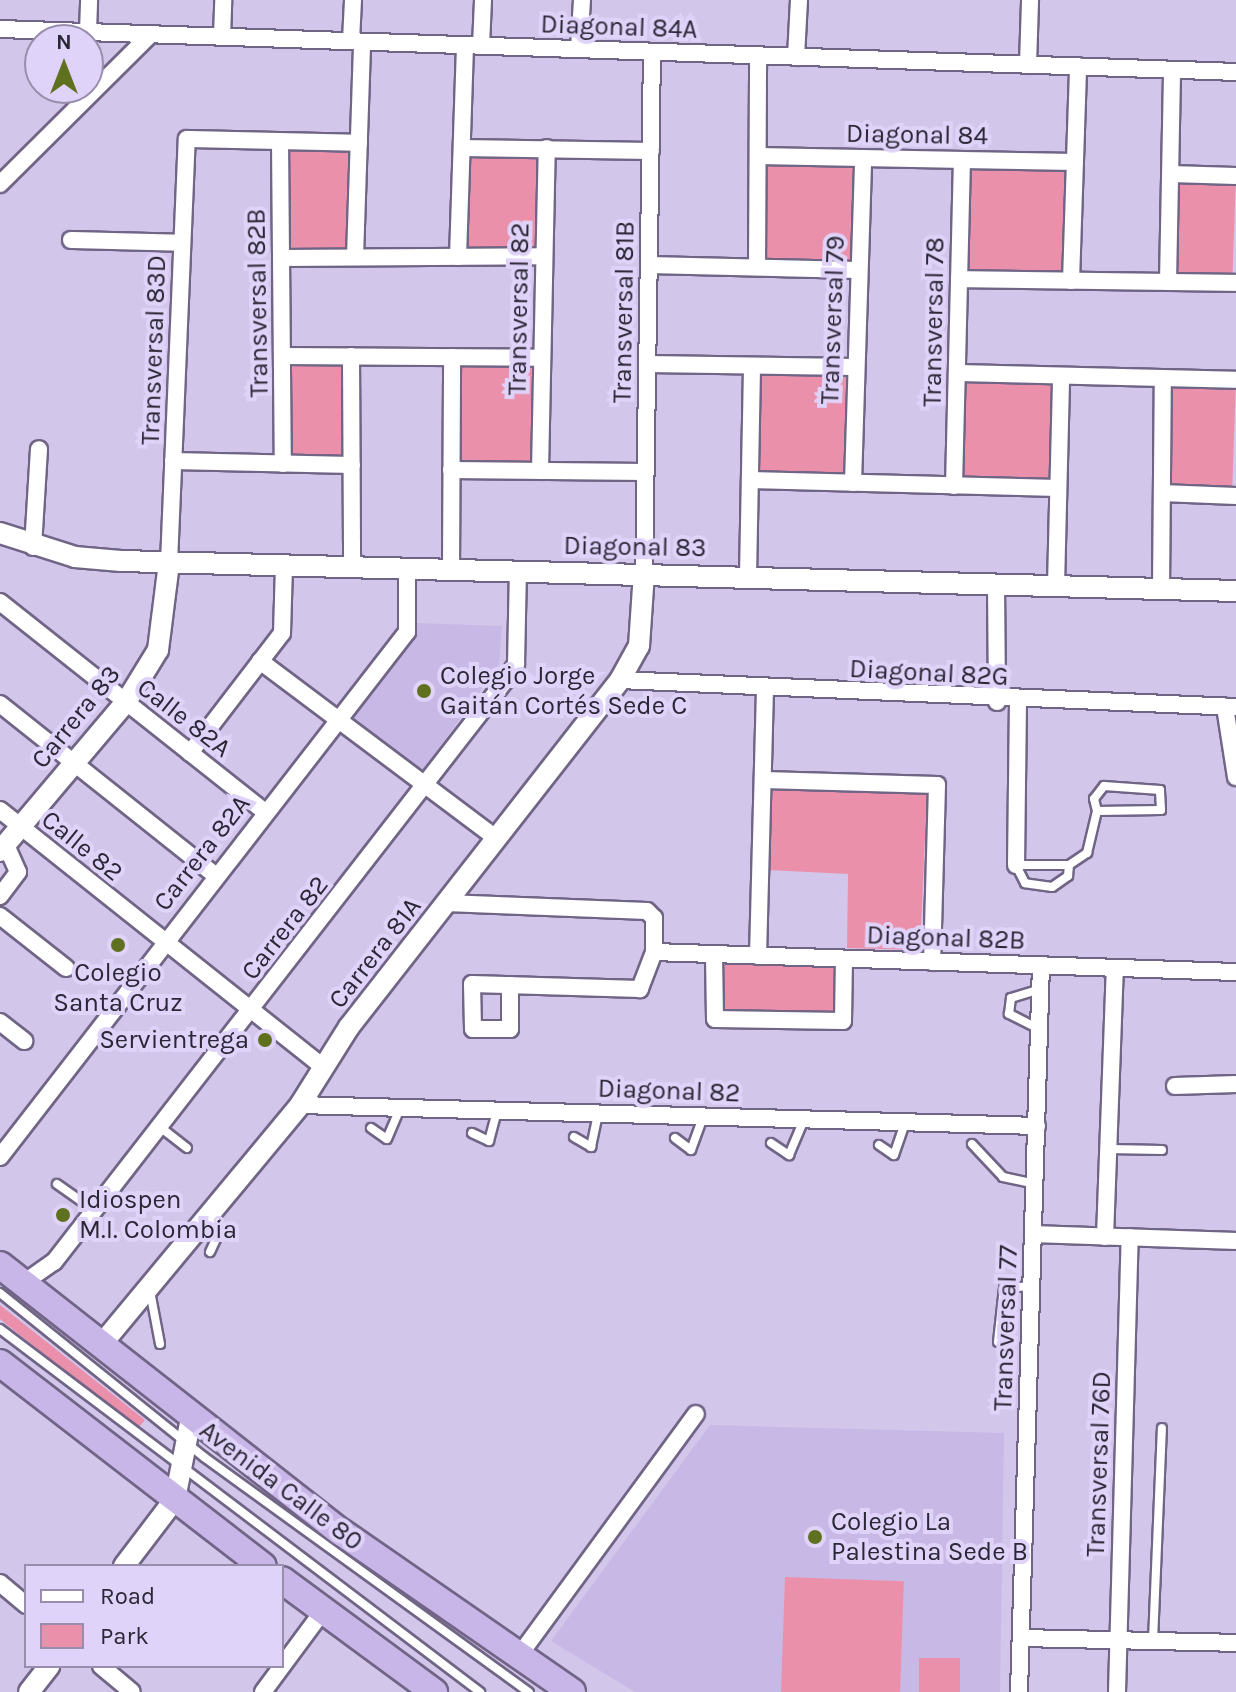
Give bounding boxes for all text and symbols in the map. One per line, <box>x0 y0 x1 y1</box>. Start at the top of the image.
street label: Diagonal 84A <box>540 9 698 45</box>
north arrow <box>24 24 104 104</box>
text: N <box>56 29 72 55</box>
street label: Diagonal 84 <box>846 118 988 152</box>
street label: Transversal 82B <box>241 208 275 398</box>
street label: Transversal 81B <box>607 221 641 403</box>
street label: Transversal 82 <box>502 223 536 395</box>
street label: Transversal 79 <box>814 235 852 405</box>
street label: Transversal 78 <box>917 237 951 407</box>
street label: Transversal 83D <box>135 255 173 445</box>
street label: Diagonal 83 <box>563 530 707 564</box>
street label: Diagonal 82G <box>849 653 1009 693</box>
street label: Carrera 83 <box>25 659 127 775</box>
place label: Colegio Jorge Gaitán Cortés Sede C <box>440 660 687 722</box>
street label: Calle 82A <box>131 672 237 764</box>
marker: Colegio Jorge Gaitán Cortés Sede C <box>415 682 433 700</box>
street label: Carrera 82A <box>147 789 257 917</box>
street label: Calle 82 <box>35 804 129 888</box>
street label: Carrera 82 <box>235 870 335 986</box>
street label: Carrera 81A <box>322 891 428 1015</box>
street label: Diagonal 82B <box>866 920 1026 956</box>
marker: Colegio Santa Cruz <box>109 936 127 954</box>
place label: Colegio Santa Cruz <box>53 957 183 1018</box>
place label: Servientrega <box>99 1024 249 1056</box>
marker: Servientrega <box>256 1031 274 1049</box>
street label: Diagonal 82 <box>597 1073 741 1109</box>
place label: Idiospen M.I. Colombia <box>79 1184 237 1246</box>
marker: Idiospen M.I. Colombia <box>54 1206 72 1224</box>
street label: Transversal 77 <box>988 1245 1024 1411</box>
street label: Transversal 76D <box>1080 1371 1118 1557</box>
street label: Avenida Calle 80 <box>193 1415 369 1557</box>
place label: Colegio La Palestina Sede B <box>831 1506 1028 1568</box>
marker: Colegio La Palestina Sede B <box>806 1528 824 1546</box>
legend <box>24 1564 284 1668</box>
text: Road <box>100 1582 155 1610</box>
text: Park <box>100 1622 149 1650</box>

